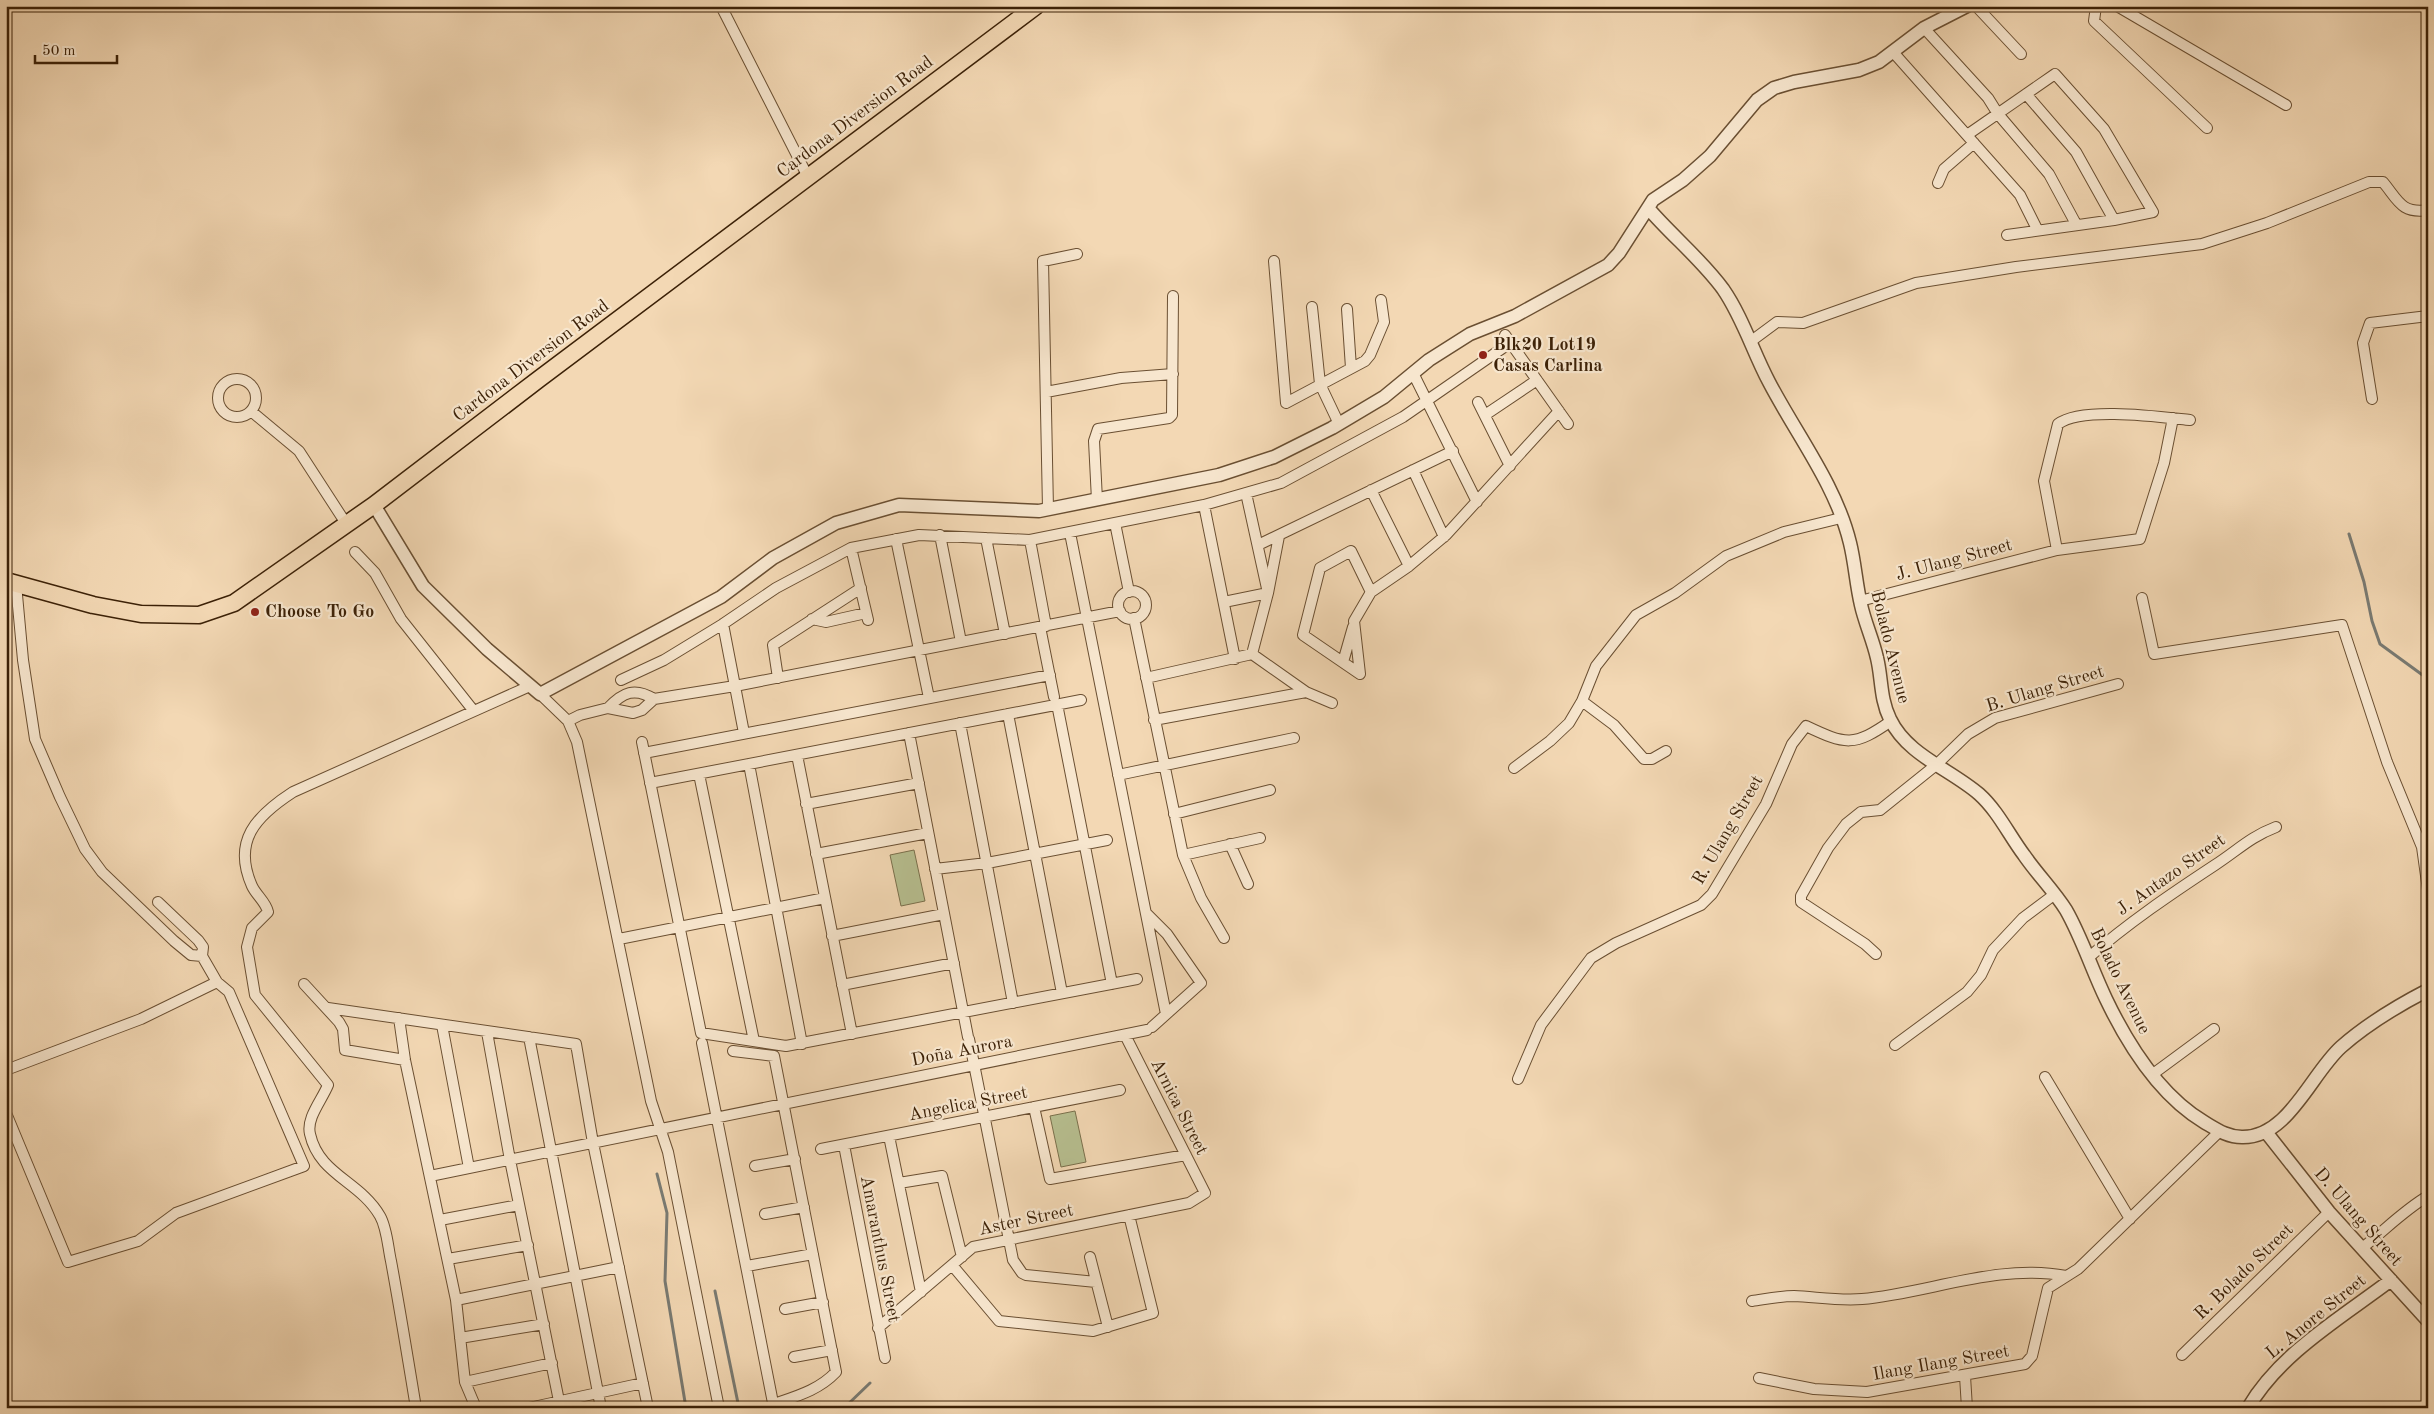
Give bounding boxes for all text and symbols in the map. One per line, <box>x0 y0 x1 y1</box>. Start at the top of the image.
scale bar <box>35 32 118 64</box>
text: 50 m <box>42 44 76 59</box>
street label: Cardona Diversion Road <box>774 53 936 181</box>
street label: Cardona Diversion Road <box>450 297 612 425</box>
place label: Blk20 Lot19 Casas Carlina <box>1493 336 1603 375</box>
marker: Blk20 Lot19 Casas Carlina <box>1477 349 1489 361</box>
street label: J. Ulang Street <box>1894 536 2014 584</box>
street label: Bolado Avenue <box>1867 589 1913 705</box>
place label: Choose To Go <box>265 603 374 621</box>
marker: Choose To Go <box>249 606 261 618</box>
street label: B. Ulang Street <box>1984 662 2106 716</box>
street label: R. Ulang Street <box>1689 772 1767 888</box>
street label: J. Antazo Street <box>2113 831 2229 919</box>
street label: Bolado Avenue <box>2087 925 2153 1037</box>
street label: Doña Aurora <box>910 1032 1014 1070</box>
street label: Arnica Street <box>1147 1056 1211 1158</box>
street label: Angelica Street <box>907 1084 1029 1124</box>
street label: D. Ulang Street <box>2311 1164 2405 1270</box>
street label: Amaranthus Street <box>857 1174 903 1324</box>
street label: Aster Street <box>977 1201 1075 1239</box>
street label: R. Bolado Street <box>2191 1221 2297 1323</box>
street label: L. Anore Street <box>2263 1271 2369 1363</box>
street label: Ilang Ilang Street <box>1871 1342 2011 1384</box>

